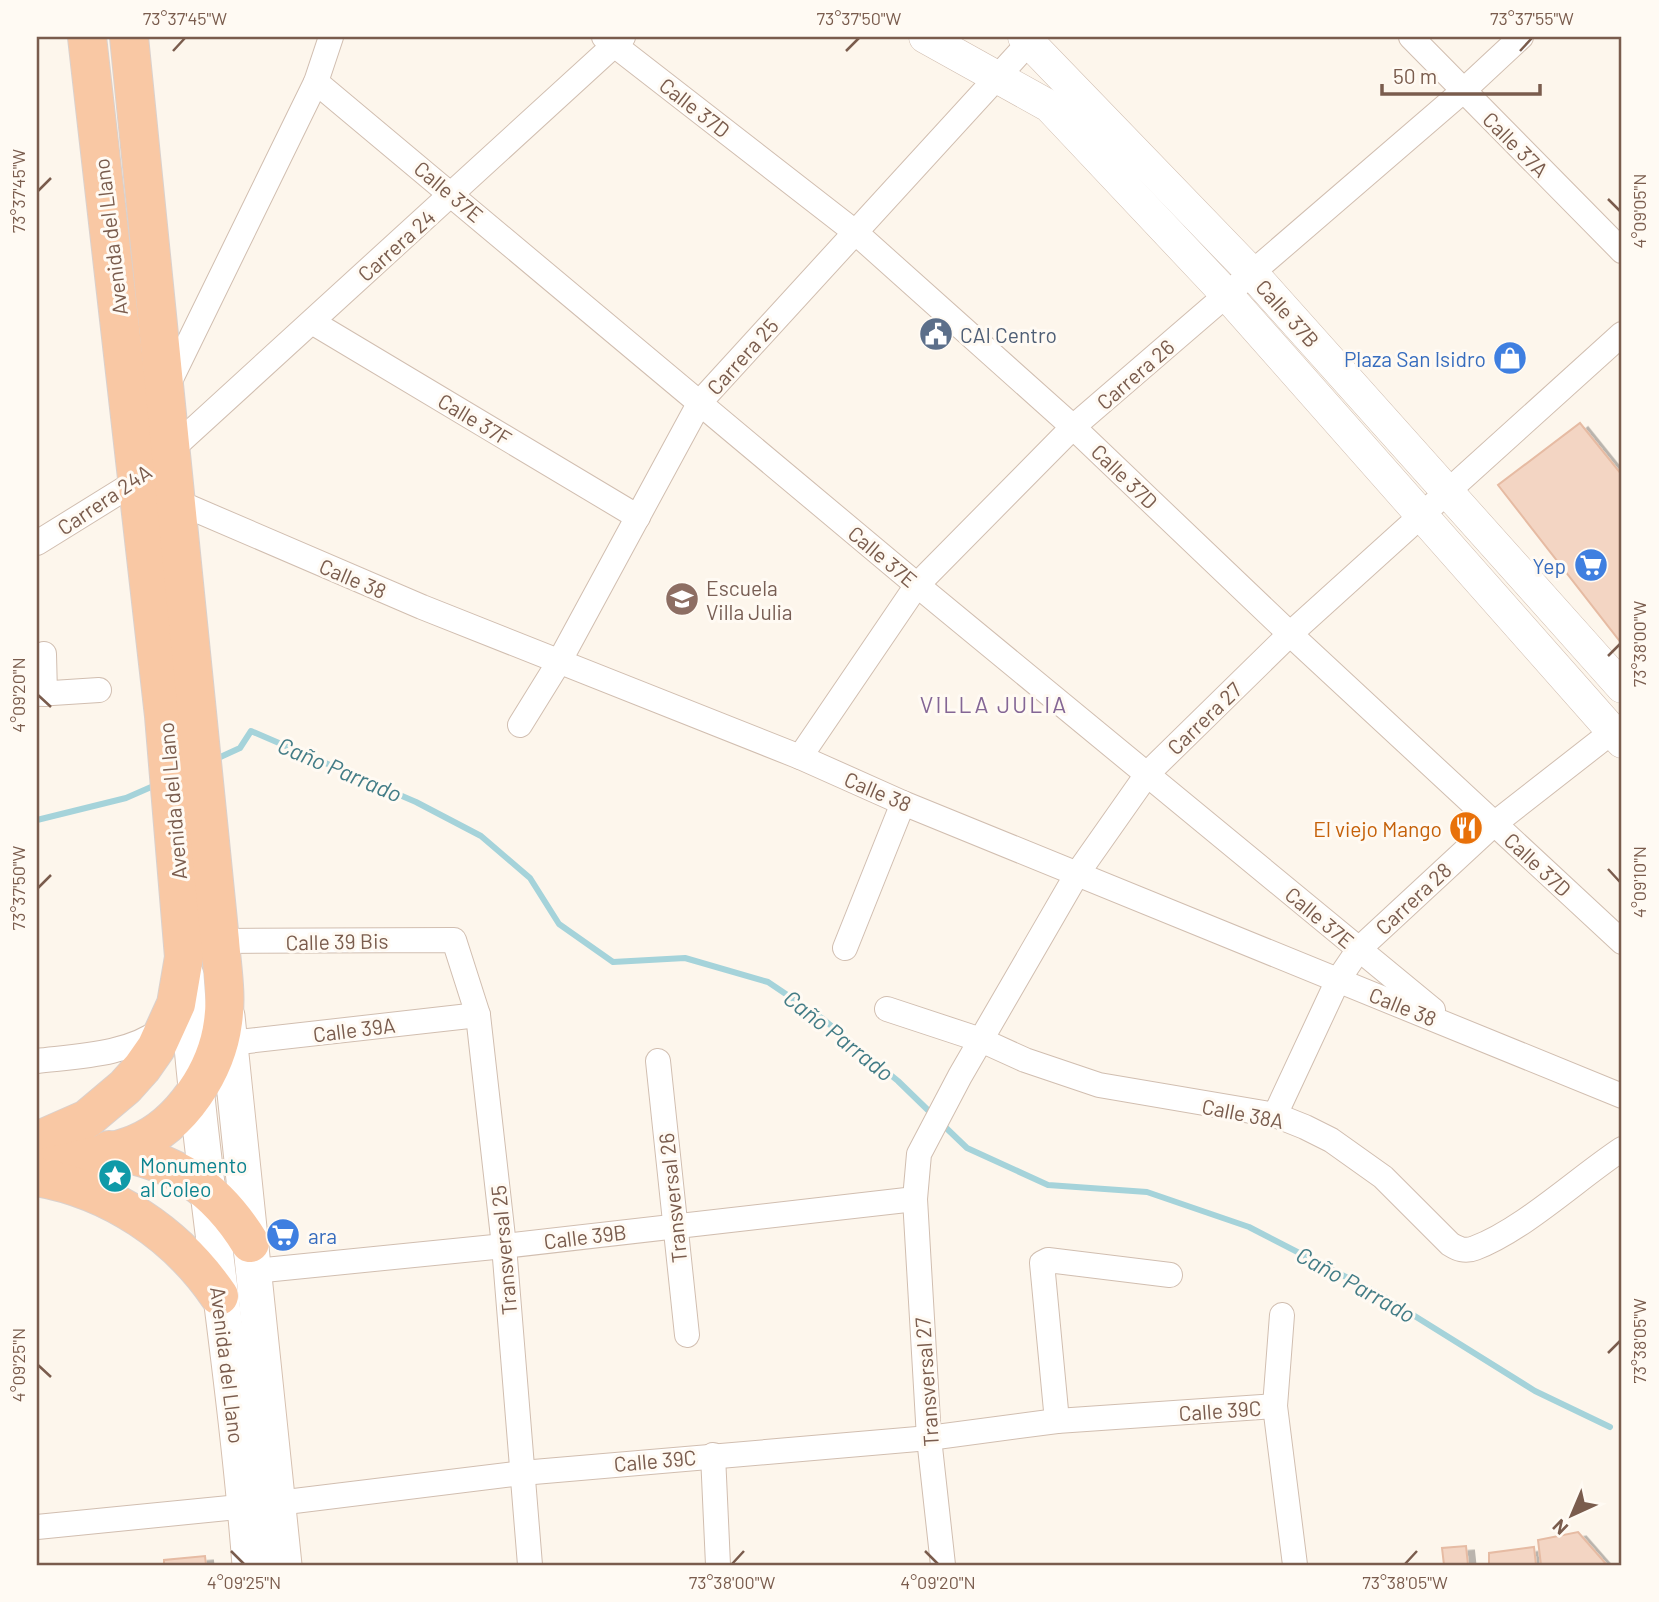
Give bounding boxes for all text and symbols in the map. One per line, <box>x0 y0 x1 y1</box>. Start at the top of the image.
text: 73°37'45"W <box>143 7 227 29</box>
text: 73°37'50"W <box>817 7 902 29</box>
text: 73°37'55"W <box>1490 7 1574 29</box>
scale bar <box>1382 52 1540 96</box>
text: 50 m <box>1393 63 1437 88</box>
street label: Calle 37D <box>655 72 735 142</box>
street label: Calle 37A <box>1478 106 1554 182</box>
text: 73°37'45"W <box>7 149 29 233</box>
street label: Calle 37E <box>410 155 488 227</box>
street label: Avenida del Llano <box>88 157 132 317</box>
text: 4°09'05"N <box>1628 173 1650 249</box>
street label: Carrera 24 <box>352 204 440 286</box>
street label: Calle 37B <box>1251 274 1325 352</box>
street label: Carrera 25 <box>701 313 783 399</box>
public building icon: CAI Centro <box>917 315 955 353</box>
place label: CAI Centro <box>960 322 1057 347</box>
street label: Carrera 26 <box>1091 334 1179 414</box>
shop icon: Plaza San Isidro <box>1491 339 1529 377</box>
place label: Plaza San Isidro <box>1344 346 1486 371</box>
street label: Calle 37F <box>434 387 516 451</box>
street label: Calle 37D <box>1087 438 1163 514</box>
street label: Carrera 24A <box>52 458 156 540</box>
street label: Calle 37E <box>844 520 922 592</box>
supermarket icon: Yep <box>1572 546 1610 584</box>
street label: Calle 38 <box>316 553 390 603</box>
place label: Yep <box>1533 553 1566 578</box>
place label: Escuela Villa Julia <box>706 575 793 624</box>
school or university icon: Escuela Villa Julia <box>663 580 701 618</box>
text: 73°38'00"W <box>1628 601 1650 687</box>
text: 4°09'20"N <box>7 657 29 733</box>
street label: Carrera 27 <box>1162 677 1246 759</box>
district label: VILLA JULIA <box>920 690 1068 718</box>
street label: Avenida del Llano <box>153 721 191 881</box>
water label: Caño Parrado <box>274 730 406 808</box>
street label: Calle 38 <box>841 766 915 816</box>
restaurant icon: El viejo Mango <box>1447 809 1485 847</box>
place label: El viejo Mango <box>1313 816 1442 841</box>
street label: Calle 37D <box>1499 827 1577 901</box>
text: 73°37'50"W <box>7 845 29 930</box>
text: 4°09'10"N <box>1628 846 1650 918</box>
street label: Carrera 28 <box>1370 857 1456 939</box>
street label: Calle 37E <box>1281 881 1359 953</box>
street label: Calle 39 Bis <box>285 928 389 954</box>
street label: Calle 38 <box>1366 981 1440 1031</box>
water label: Caño Parrado <box>778 983 900 1087</box>
street label: Calle 39A <box>311 1012 397 1046</box>
street label: Calle 38A <box>1200 1093 1286 1133</box>
street label: Transversal 26 <box>653 1132 691 1264</box>
place label: Monumento al Coleo <box>140 1152 248 1201</box>
place icon: Monumento al Coleo <box>96 1157 134 1195</box>
street label: Transversal 25 <box>485 1184 521 1316</box>
supermarket icon: ara <box>264 1216 302 1254</box>
street label: Calle 39B <box>542 1219 628 1253</box>
place label: ara <box>308 1223 337 1248</box>
water label: Caño Parrado <box>1292 1240 1420 1328</box>
street label: Avenida del Llano <box>206 1285 250 1445</box>
text: 73°38'05"W <box>1628 1298 1650 1384</box>
street label: Transversal 27 <box>909 1317 943 1447</box>
text: 4°09'25"N <box>7 1328 29 1402</box>
street label: Calle 39C <box>1178 1395 1262 1425</box>
street label: Calle 39C <box>613 1444 697 1476</box>
north arrow <box>1536 1480 1606 1550</box>
text: N <box>1547 1515 1572 1540</box>
text: 4°09'25"N <box>207 1571 281 1593</box>
text: 73°38'00"W <box>689 1571 775 1593</box>
text: 4°09'20"N <box>900 1571 976 1593</box>
text: 73°38'05"W <box>1362 1571 1448 1593</box>

